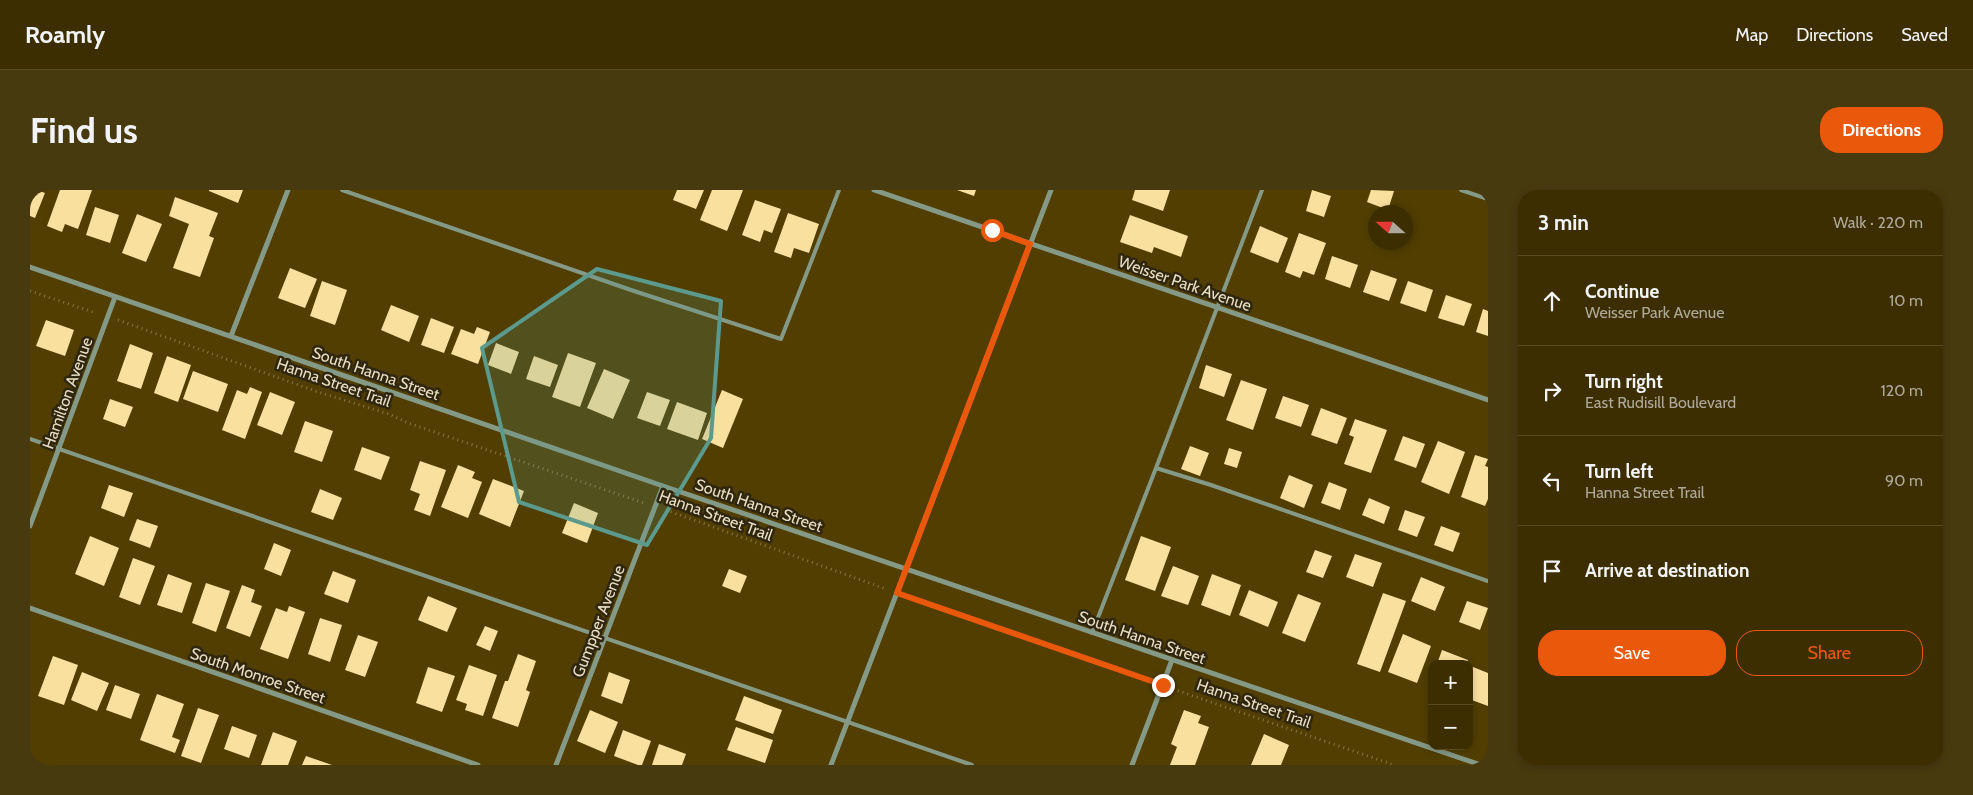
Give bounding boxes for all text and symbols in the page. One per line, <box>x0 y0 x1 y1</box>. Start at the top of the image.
text: Roamly <box>25 20 105 49</box>
text: Map <box>1735 24 1768 46</box>
text: Directions <box>1796 24 1873 46</box>
text: Saved <box>1901 24 1948 46</box>
button: Directions <box>1820 107 1943 153</box>
text: Find us <box>30 109 138 152</box>
north arrow <box>1368 205 1413 250</box>
text: 3 min <box>1538 210 1589 235</box>
text: Walk · 220 m <box>1833 213 1923 232</box>
route start <box>981 219 1004 242</box>
street label: Weisser Park Avenue <box>1116 252 1254 315</box>
text: Continue <box>1585 280 1659 303</box>
icon: ahead <box>1538 287 1566 315</box>
text: 10 m <box>1889 291 1923 310</box>
text: Weisser Park Avenue <box>1585 303 1724 322</box>
street label: Hamilton Avenue <box>38 335 96 452</box>
street label: South Hanna Street <box>310 343 443 404</box>
street label: Hanna Street Trail <box>274 354 394 411</box>
text: Turn right <box>1585 370 1663 393</box>
icon: right <box>1538 377 1566 405</box>
text: 120 m <box>1881 381 1923 400</box>
text: East Rudisill Boulevard <box>1585 393 1736 412</box>
text: Turn left <box>1585 460 1653 483</box>
icon: left <box>1538 467 1566 495</box>
text: 90 m <box>1885 471 1923 490</box>
street label: South Hanna Street <box>693 475 826 536</box>
text: Hanna Street Trail <box>1585 483 1705 502</box>
street label: Hanna Street Trail <box>656 486 775 545</box>
icon: arrive <box>1538 557 1566 585</box>
text: Arrive at destination <box>1585 559 1749 582</box>
street label: Gumpper Avenue <box>568 562 629 680</box>
street label: South Hanna Street <box>1076 607 1209 668</box>
button: Save <box>1538 630 1726 676</box>
button: Share <box>1736 630 1923 676</box>
street label: South Monroe Street <box>188 643 328 708</box>
map controls <box>1428 660 1473 750</box>
button: + <box>1428 660 1473 705</box>
route end <box>1152 674 1175 697</box>
street label: Hanna Street Trail <box>1194 675 1314 732</box>
button: − <box>1428 705 1473 750</box>

